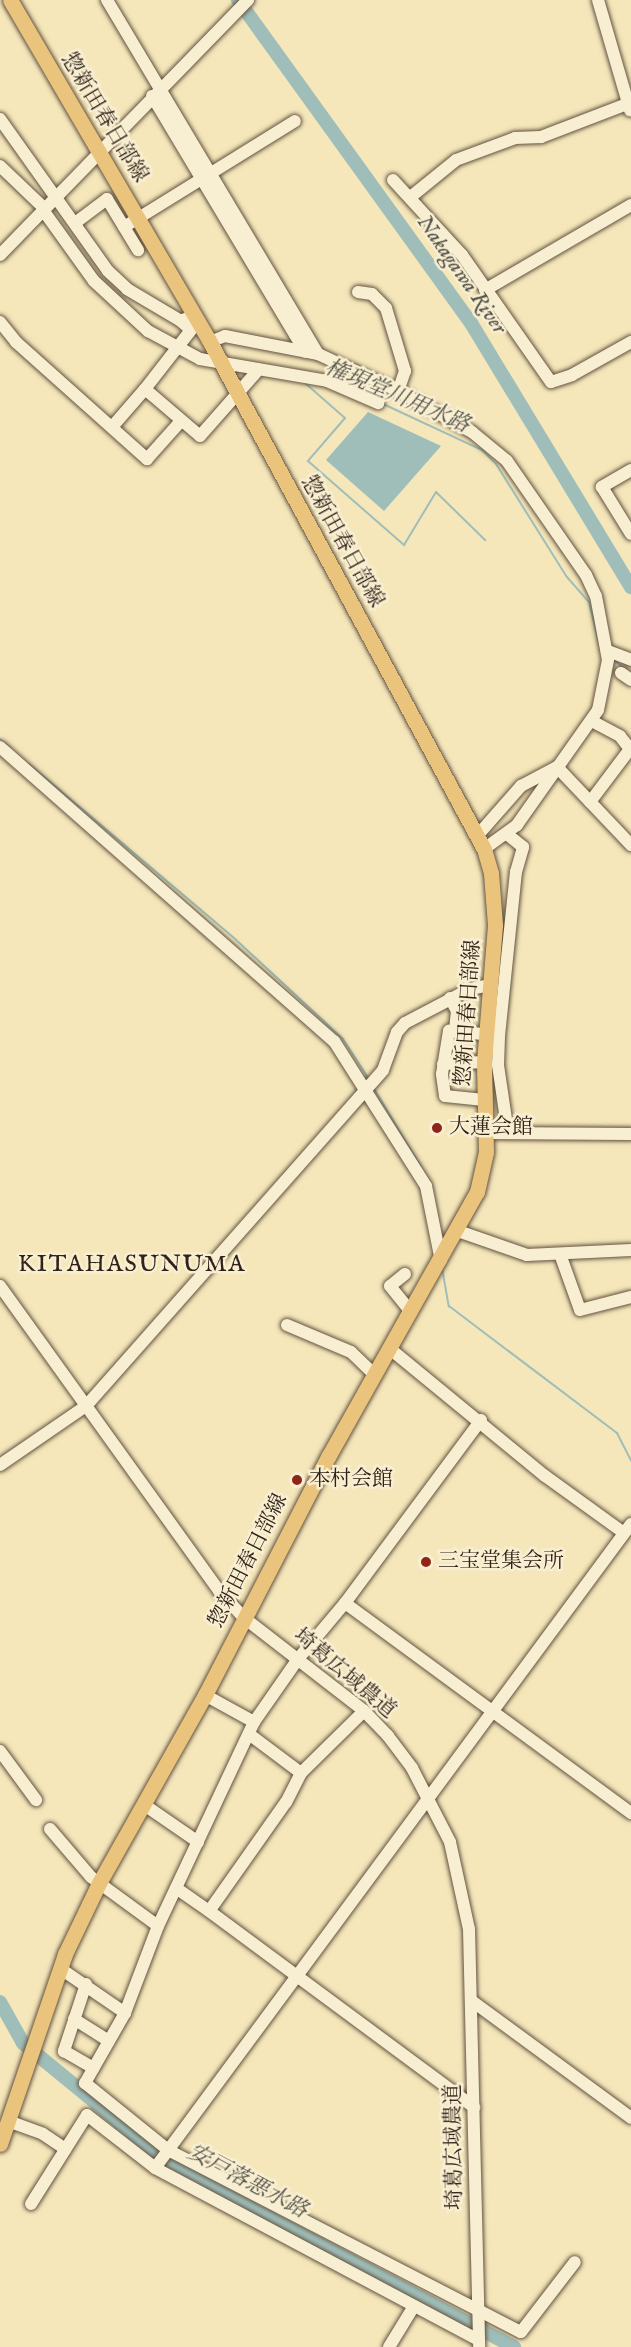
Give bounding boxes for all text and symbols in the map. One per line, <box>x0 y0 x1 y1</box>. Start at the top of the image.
street label: 惣新田春日部線 <box>55 49 153 187</box>
water label: Nakagawa River <box>410 210 512 340</box>
water label: 権現堂川用水路 <box>321 355 473 439</box>
street label: 惣新田春日部線 <box>295 472 389 612</box>
street label: 惣新田春日部線 <box>451 939 487 1087</box>
place label: 大蓮会館 <box>449 1115 533 1141</box>
marker: 大蓮会館 <box>430 1121 444 1135</box>
district label: KITAHASUNUMA <box>18 1251 246 1279</box>
place label: 本村会館 <box>309 1467 393 1493</box>
marker: 本村会館 <box>290 1473 304 1487</box>
street label: 惣新田春日部線 <box>204 1490 294 1632</box>
place label: 三宝堂集会所 <box>438 1549 564 1575</box>
marker: 三宝堂集会所 <box>419 1555 433 1569</box>
street label: 埼葛広域農道 <box>288 1624 400 1724</box>
street label: 埼葛広域農道 <box>441 2084 469 2210</box>
water label: 安戸落悪水路 <box>183 2139 311 2225</box>

